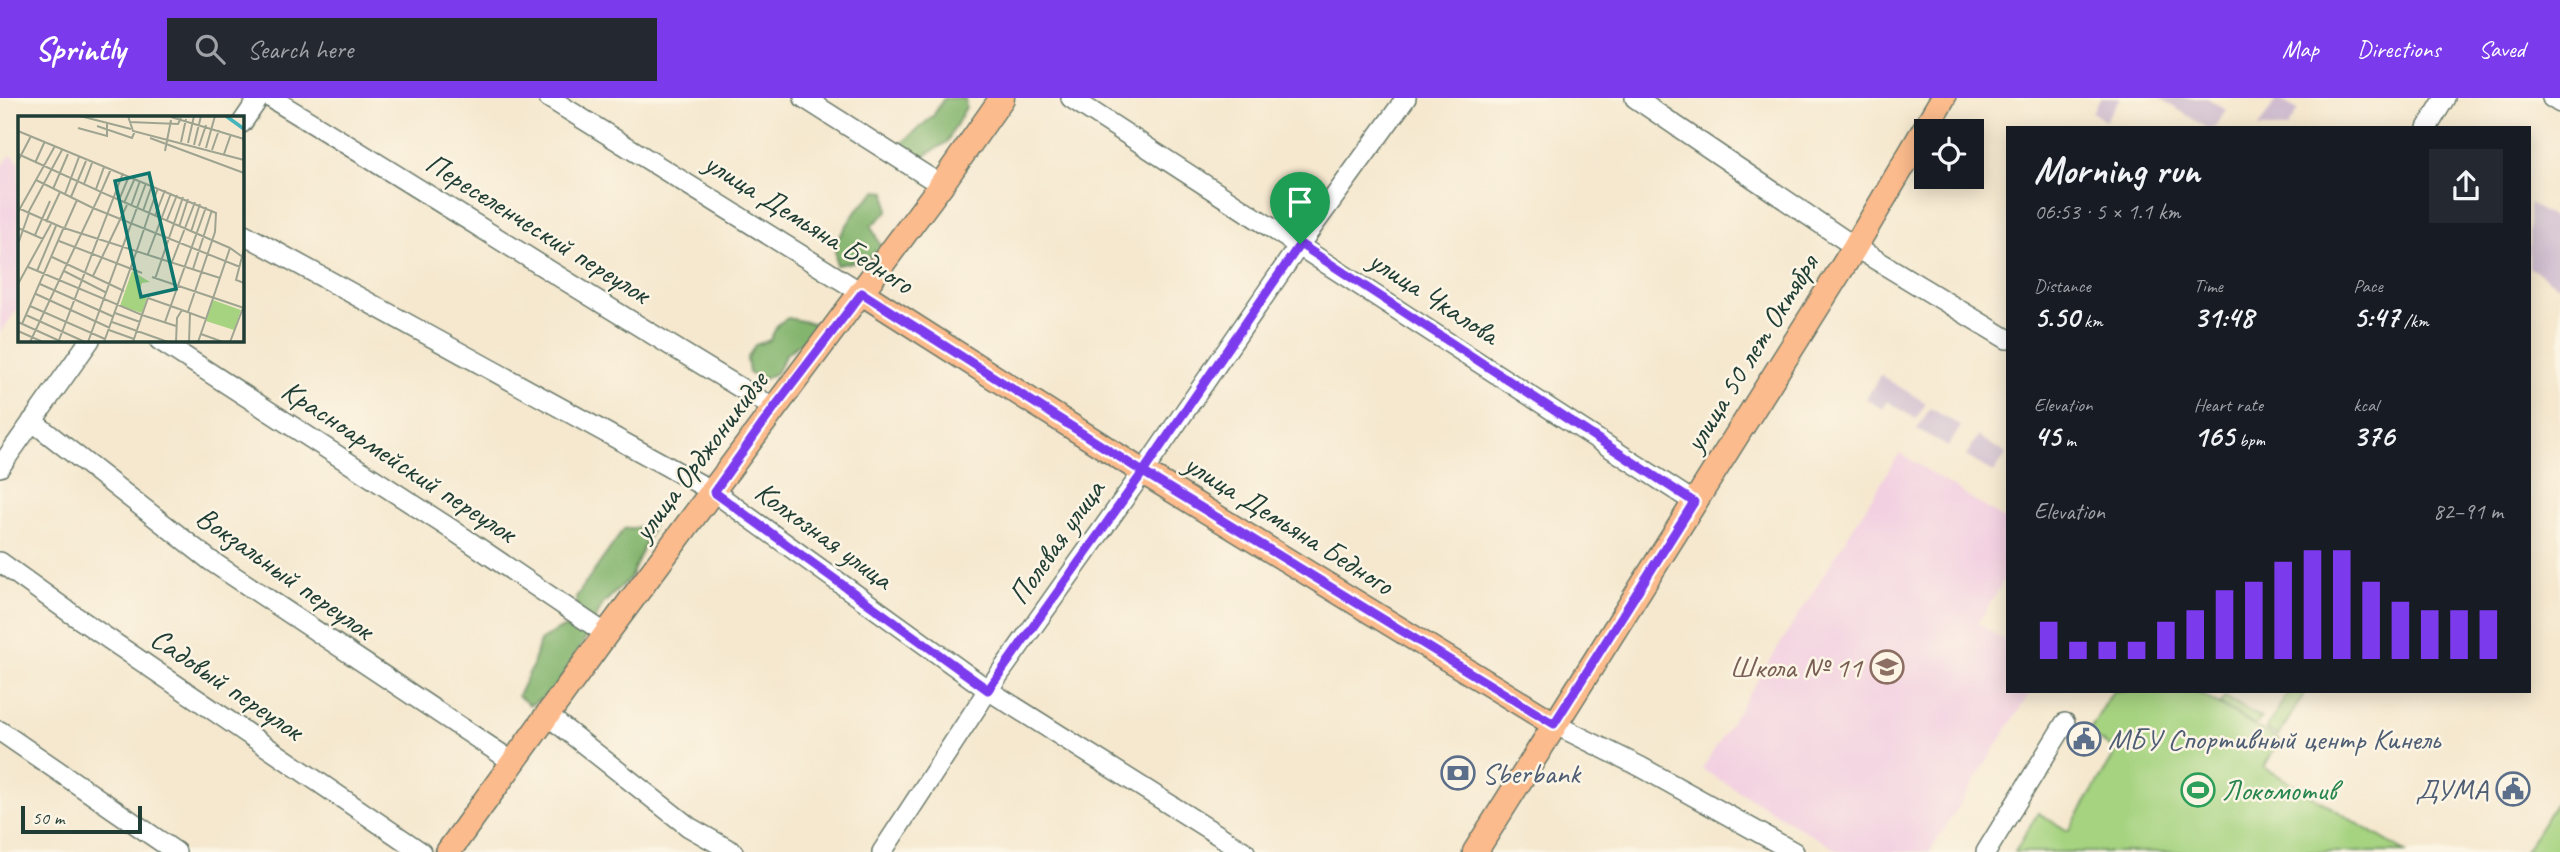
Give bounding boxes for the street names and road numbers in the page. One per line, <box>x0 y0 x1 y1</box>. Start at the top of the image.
street label: улица Демьяна Бедного <box>696 142 922 303</box>
street label: Переселенческий переулок <box>419 144 660 314</box>
street label: улица Чкалова <box>1360 240 1508 355</box>
street label: улица 50 лет Октября <box>1674 245 1828 460</box>
street label: улица Орджоникидзе <box>623 362 778 550</box>
street label: Красноармейский переулок <box>274 371 526 553</box>
street label: улица Демьяна Бедного <box>1176 443 1402 604</box>
street label: Полевая улица <box>999 471 1114 612</box>
street label: Колхозная улица <box>748 472 902 599</box>
street label: Вокзальный переулок <box>189 498 384 650</box>
street label: Садовый переулок <box>143 619 313 751</box>

